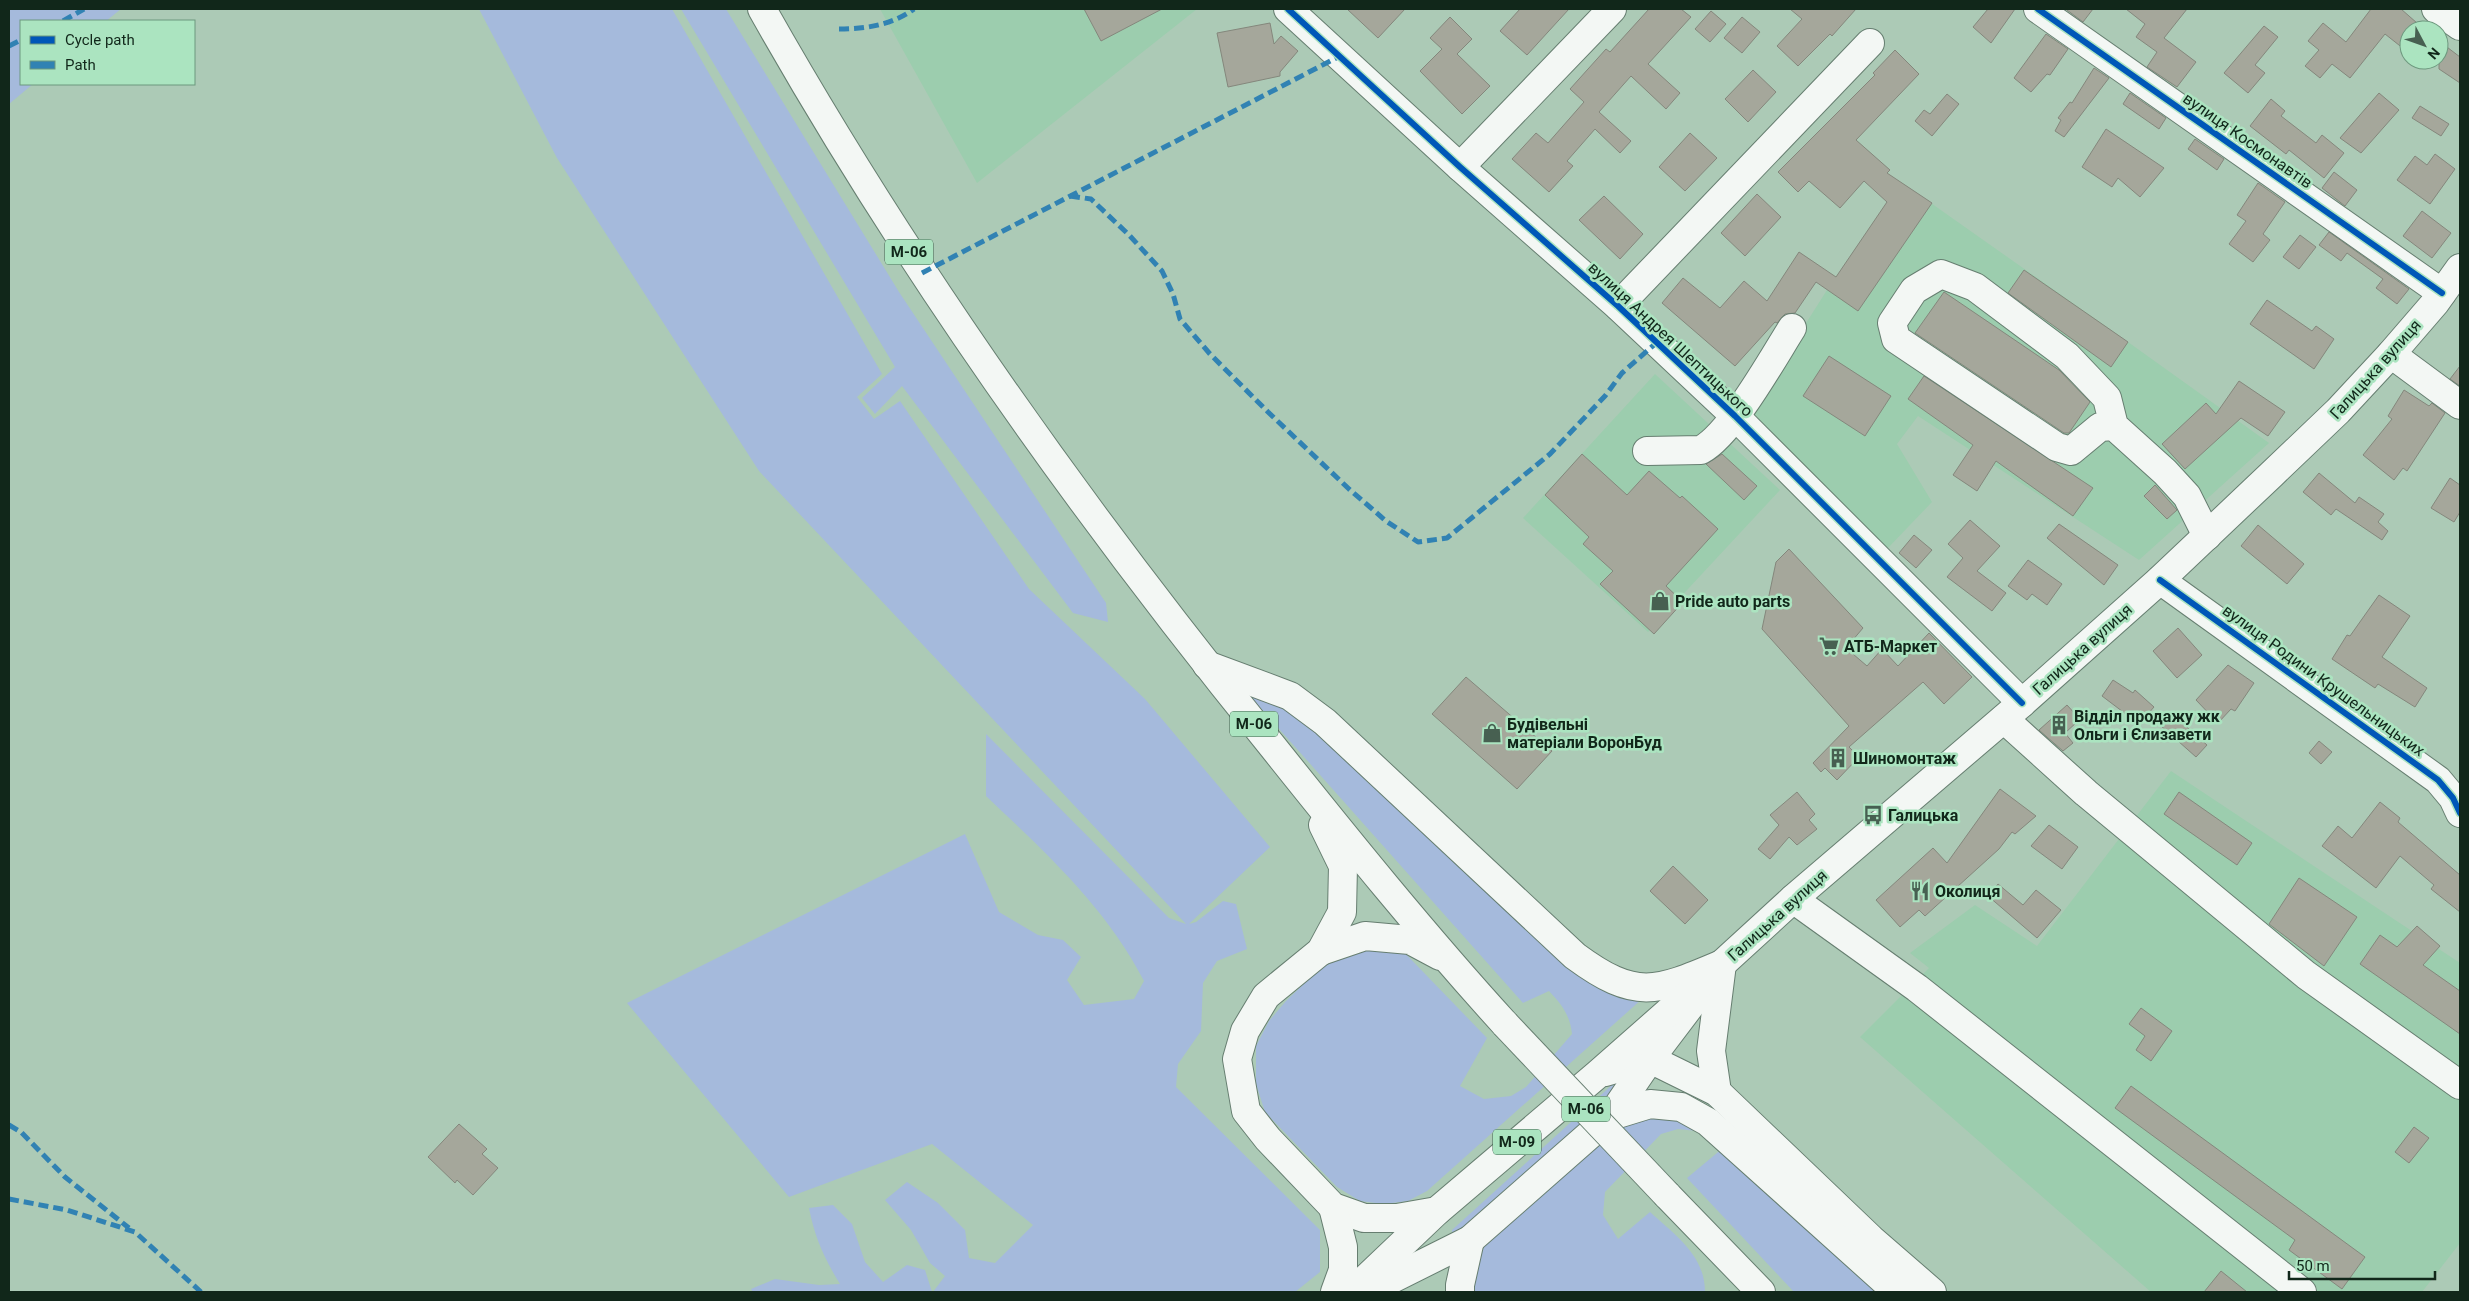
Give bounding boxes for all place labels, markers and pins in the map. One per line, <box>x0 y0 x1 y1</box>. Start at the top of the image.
shop icon: Pride auto parts <box>1649 590 1671 612</box>
place label: Pride auto parts <box>1675 592 1790 611</box>
supermarket icon: ATБ-Маркет <box>1818 635 1840 657</box>
place label: ATБ-Маркет <box>1844 637 1937 656</box>
place label: Відділ продажу жк Ольги і Єлизавети <box>2074 707 2221 744</box>
building icon: Відділ продажу жк Ольги і Єлизавети <box>2048 714 2070 736</box>
place label: Будівельні матеріали ВоронБуд <box>1507 715 1662 752</box>
shop icon: Будівельні матеріали ВоронБуд <box>1481 722 1503 744</box>
building icon: Шиномонтаж <box>1827 747 1849 769</box>
place label: Шиномонтаж <box>1853 749 1956 768</box>
bus stop icon: Галицька <box>1862 804 1884 826</box>
place label: Галицька <box>1888 806 1959 825</box>
restaurant icon: Околиця <box>1909 880 1931 902</box>
place label: Околиця <box>1935 882 2001 901</box>

